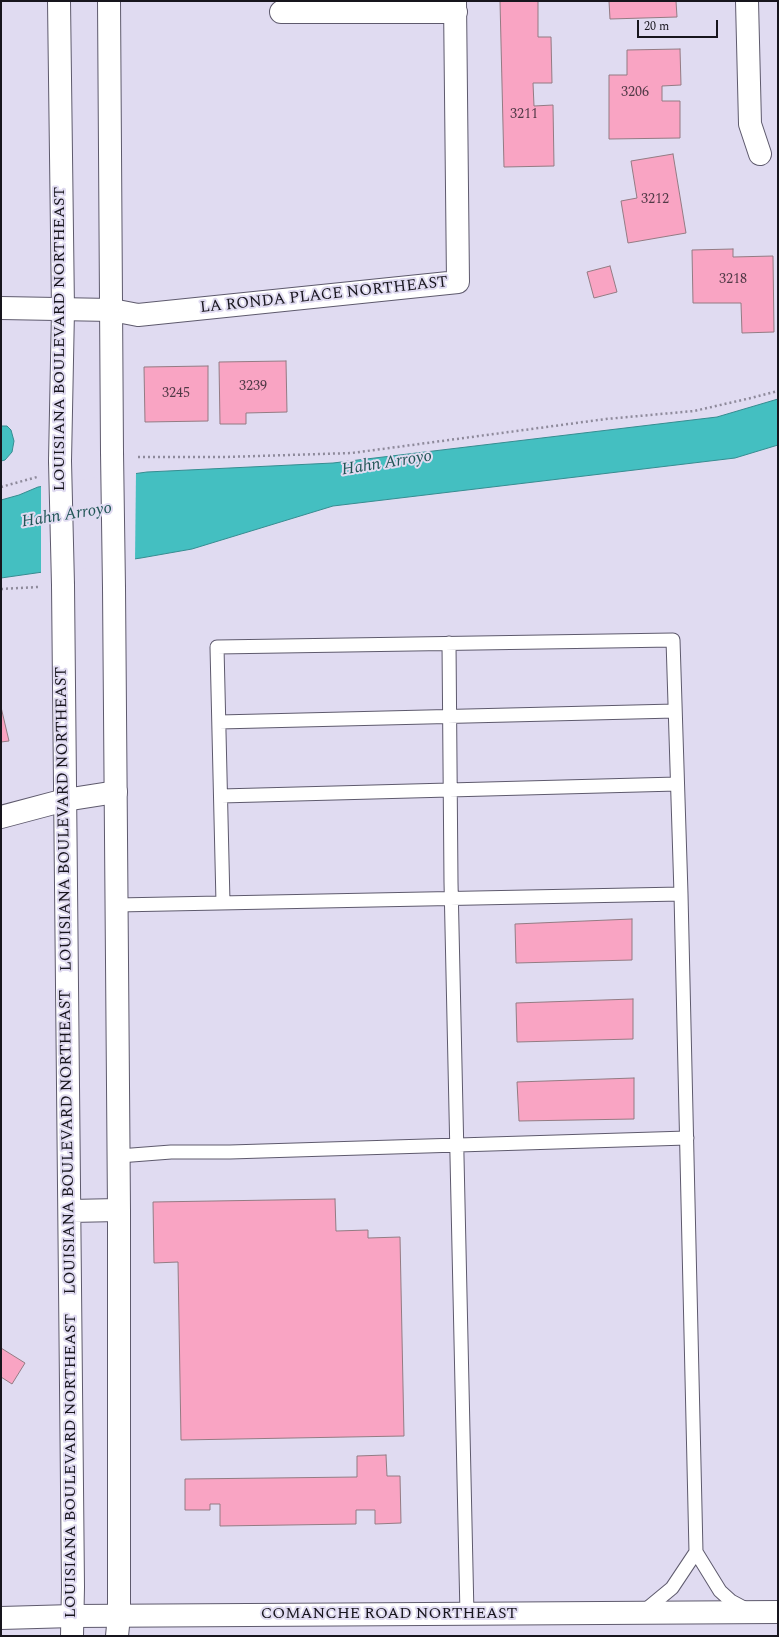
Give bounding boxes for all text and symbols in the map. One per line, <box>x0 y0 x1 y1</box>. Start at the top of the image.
scale bar <box>639 12 720 38</box>
text: 20 m <box>644 17 669 36</box>
house number: 3206 <box>621 85 649 101</box>
house number: 3211 <box>510 107 538 123</box>
street label: LOUISIANA BOULEVARD NORTHEAST <box>51 187 71 491</box>
house number: 3212 <box>641 192 669 208</box>
house number: 3218 <box>719 272 747 288</box>
street label: LA RONDA PLACE NORTHEAST <box>199 273 449 319</box>
house number: 3239 <box>239 379 267 395</box>
house number: 3245 <box>162 386 190 402</box>
water label: Hahn Arroyo <box>340 447 434 481</box>
water label: Hahn Arroyo <box>20 499 114 533</box>
street label: LOUISIANA BOULEVARD NORTHEAST <box>53 667 77 971</box>
street label: LOUISIANA BOULEVARD NORTHEAST <box>57 990 81 1294</box>
street label: LOUISIANA BOULEVARD NORTHEAST <box>62 1314 82 1618</box>
street label: COMANCHE ROAD NORTHEAST <box>261 1605 517 1625</box>

